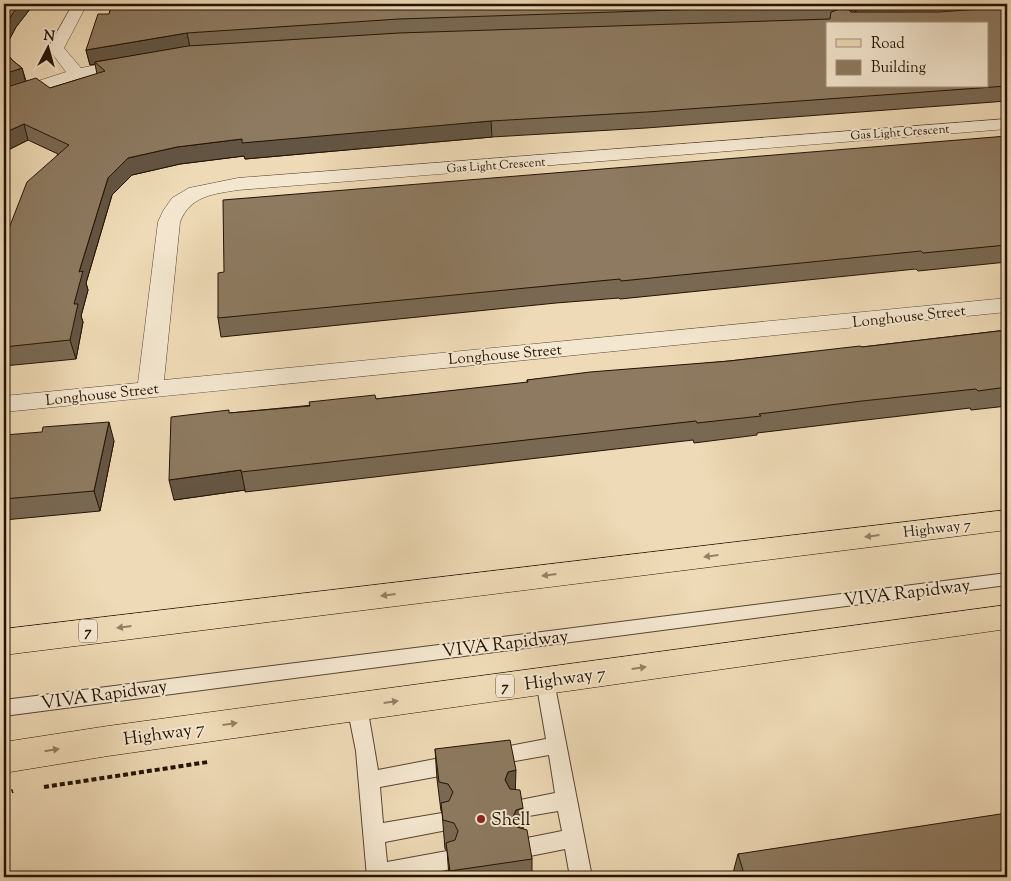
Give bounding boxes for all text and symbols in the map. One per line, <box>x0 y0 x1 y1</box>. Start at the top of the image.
north arrow <box>22 22 72 72</box>
legend <box>826 22 988 88</box>
text: N <box>43 27 56 48</box>
text: Road <box>871 34 905 55</box>
text: Building <box>871 58 926 79</box>
street label: Gas Light Crescent <box>850 121 950 145</box>
street label: Gas Light Crescent <box>446 154 546 178</box>
street label: Longhouse Street <box>852 301 967 334</box>
street label: Longhouse Street <box>448 340 563 371</box>
street label: Longhouse Street <box>45 379 160 412</box>
street label: Highway 7 <box>902 515 973 544</box>
one-way arrow <box>864 532 880 540</box>
one-way arrow <box>702 552 718 560</box>
one-way arrow <box>541 571 557 579</box>
street label: VIVA Rapidway <box>842 573 972 615</box>
one-way arrow <box>380 591 396 599</box>
road number: 7 <box>79 620 97 642</box>
one-way arrow <box>116 623 132 631</box>
street label: VIVA Rapidway <box>440 624 570 666</box>
street label: Highway 7 <box>523 661 608 699</box>
one-way arrow <box>631 664 647 672</box>
street label: VIVA Rapidway <box>39 674 169 718</box>
road number: 7 <box>496 674 514 698</box>
one-way arrow <box>383 698 399 706</box>
street label: Highway 7 <box>122 716 207 754</box>
one-way arrow <box>222 720 238 728</box>
one-way arrow <box>44 746 60 754</box>
place label: Shell <box>491 808 530 834</box>
marker: Shell <box>475 813 487 825</box>

